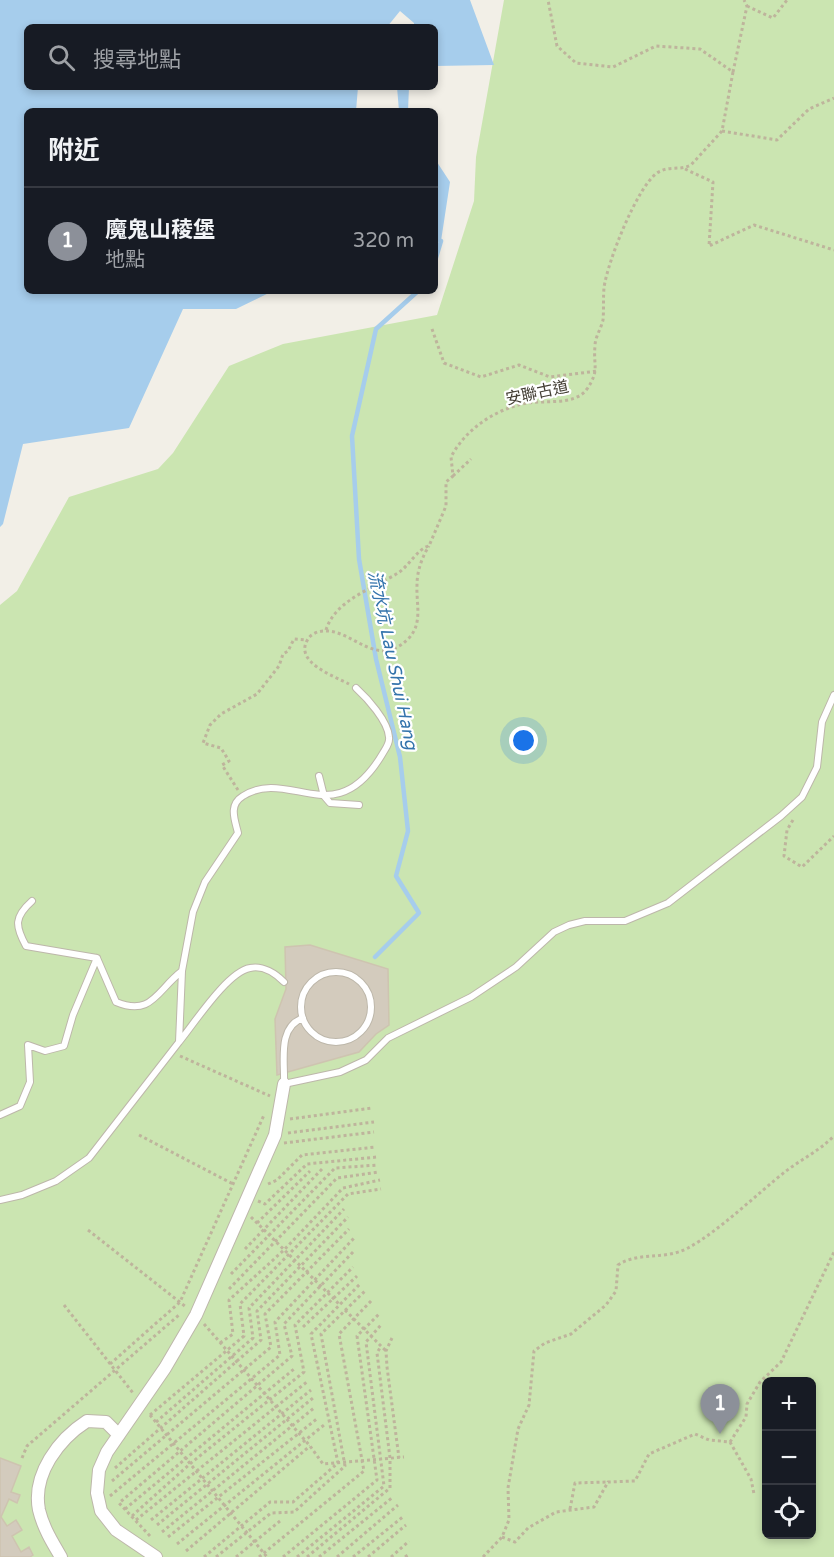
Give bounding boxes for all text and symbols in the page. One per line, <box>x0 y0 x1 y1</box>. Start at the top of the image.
search box <box>24 24 438 90</box>
icon: search <box>45 41 78 74</box>
text: 搜尋地點 <box>93 47 181 73</box>
text: 附近 <box>48 135 100 166</box>
text: 魔鬼山稜堡 <box>105 217 215 243</box>
text: 1 <box>61 229 74 253</box>
text: 320 m <box>353 229 414 253</box>
text: 地點 <box>105 248 145 272</box>
street label: 安聯古道 <box>504 377 571 409</box>
water label: 流水坑 Lau Shui Hang <box>363 568 423 753</box>
your location <box>509 726 538 755</box>
map controls <box>762 1377 816 1539</box>
button: + <box>762 1377 816 1431</box>
pin: 1 <box>700 1384 740 1434</box>
button: − <box>762 1431 816 1485</box>
button: locate <box>762 1485 816 1539</box>

